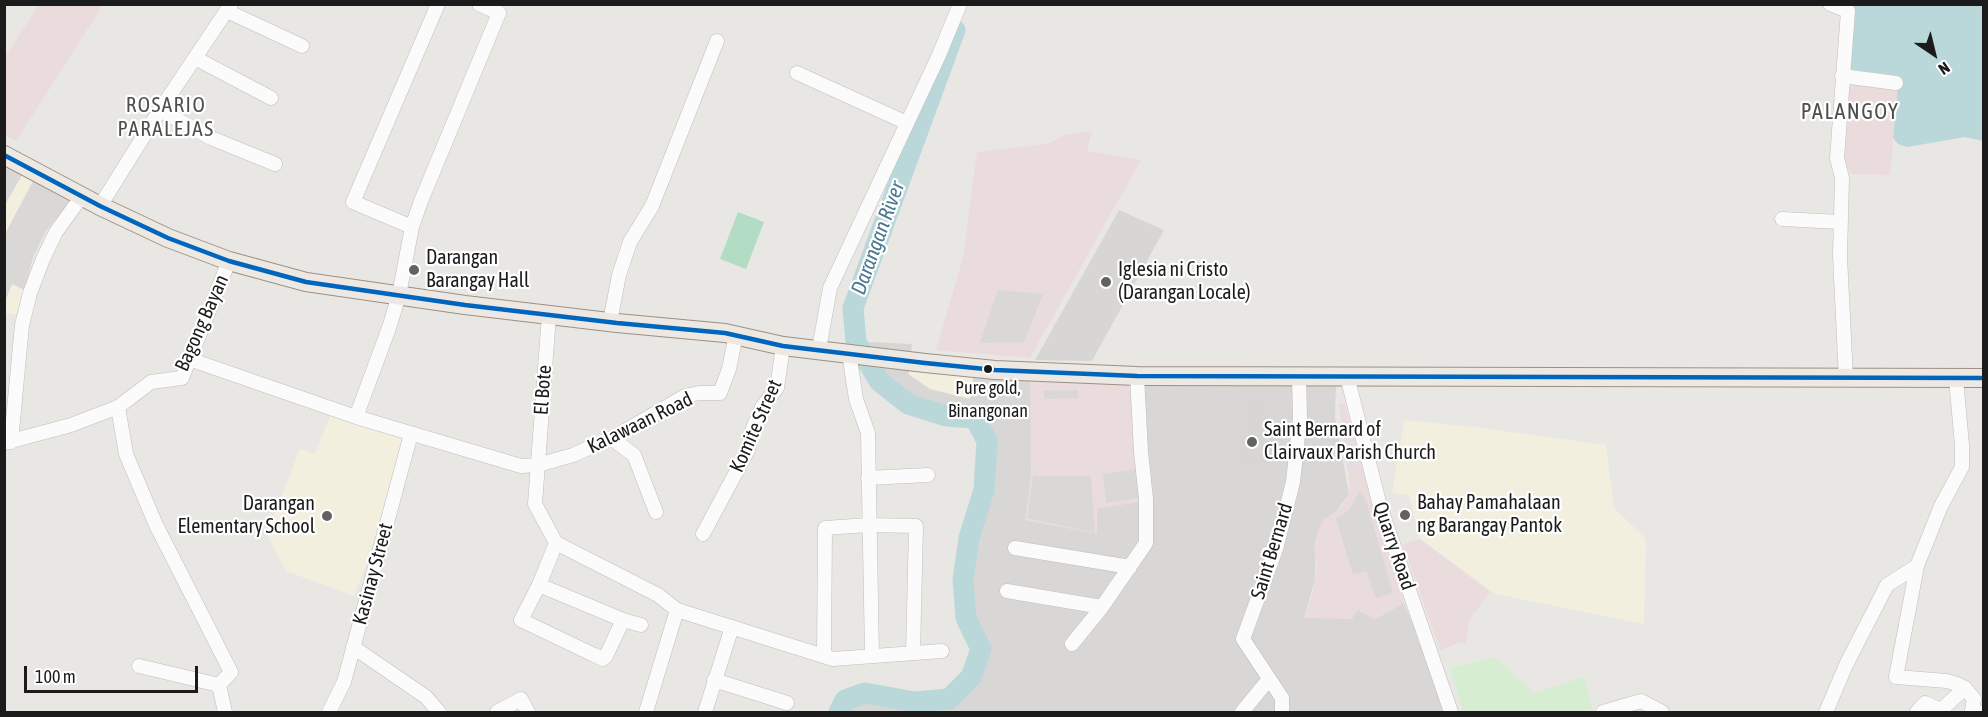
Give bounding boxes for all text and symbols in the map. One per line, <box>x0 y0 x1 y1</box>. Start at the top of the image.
north arrow <box>1904 24 1964 84</box>
text: N <box>1935 59 1953 79</box>
district label: ROSARIO PARALEJAS <box>118 92 214 142</box>
district label: PALANGOY <box>1801 99 1899 125</box>
water label: Darangan River <box>846 178 910 298</box>
place label: Darangan Barangay Hall <box>426 246 529 293</box>
place label: Iglesia ni Cristo (Darangan Locale) <box>1118 258 1251 305</box>
marker: Darangan Barangay Hall <box>407 263 421 277</box>
street label: Bagong Bayan <box>170 271 234 375</box>
marker: Iglesia ni Cristo (Darangan Locale) <box>1099 275 1113 289</box>
marker: Pure gold, Binangonan <box>982 363 994 375</box>
street label: El Bote <box>529 364 557 416</box>
street label: Komite Street <box>725 376 787 476</box>
place label: Pure gold, Binangonan <box>948 377 1028 420</box>
street label: Kalawaan Road <box>583 387 697 459</box>
place label: Saint Bernard of Clairvaux Parish Church <box>1264 418 1436 465</box>
marker: Saint Bernard of Clairvaux Parish Church <box>1245 435 1259 449</box>
place label: Bahay Pamahalaan ng Barangay Pantok <box>1417 491 1562 538</box>
place label: Darangan Elementary School <box>178 492 315 539</box>
street label: Quarry Road <box>1368 499 1420 593</box>
street label: Saint Bernard <box>1246 500 1298 602</box>
marker: Bahay Pamahalaan ng Barangay Pantok <box>1398 508 1412 522</box>
marker: Darangan Elementary School <box>320 509 334 523</box>
street label: Kasinay Street <box>348 521 398 627</box>
scale bar <box>27 654 201 692</box>
text: 100 m <box>35 666 76 687</box>

